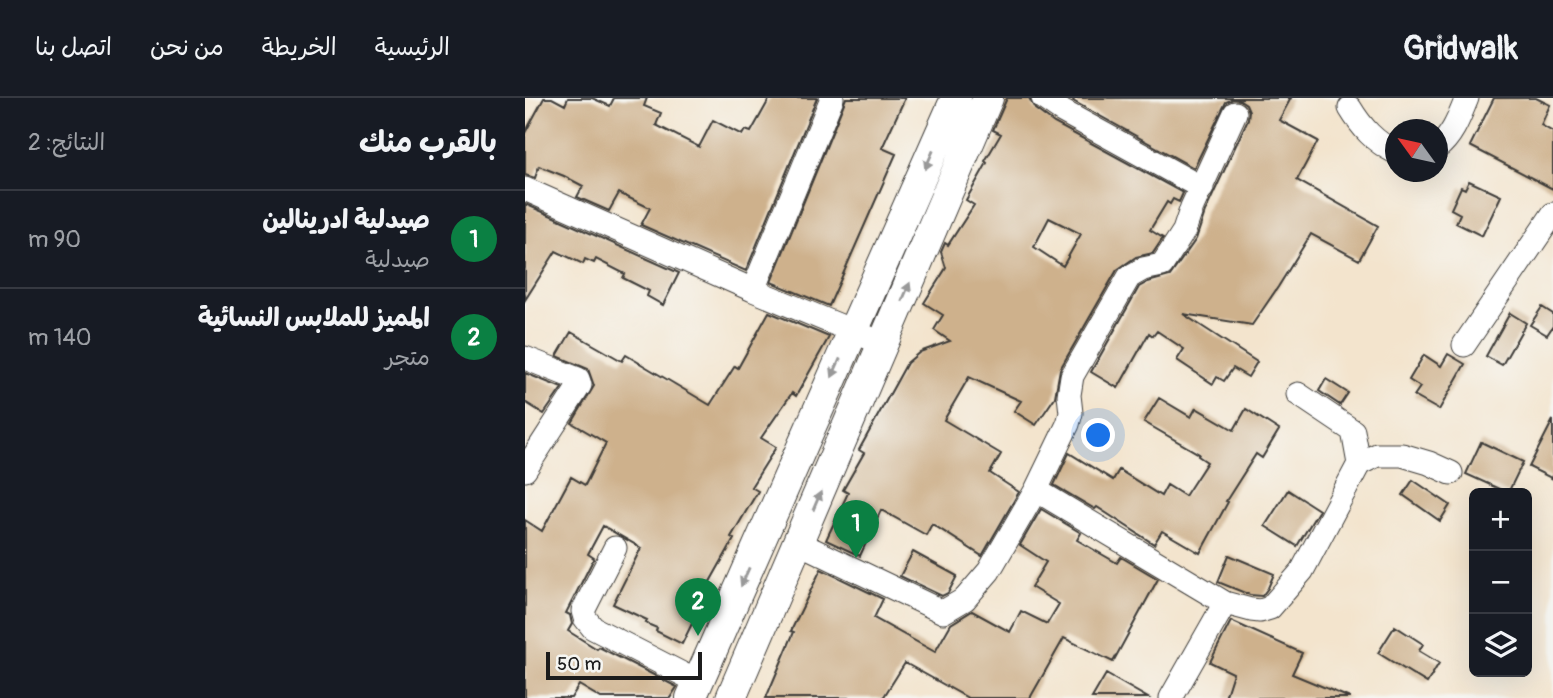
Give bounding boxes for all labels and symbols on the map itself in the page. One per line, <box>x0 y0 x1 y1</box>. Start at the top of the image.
north arrow <box>1385 119 1448 182</box>
one-way arrow <box>923 150 934 171</box>
one-way arrow <box>901 281 912 302</box>
one-way arrow <box>830 358 842 378</box>
your location <box>1081 418 1115 452</box>
one-way arrow <box>811 491 823 511</box>
pin: 1 <box>833 500 879 558</box>
one-way arrow <box>739 566 750 587</box>
pin: 2 <box>675 578 721 636</box>
scale bar <box>546 649 702 681</box>

